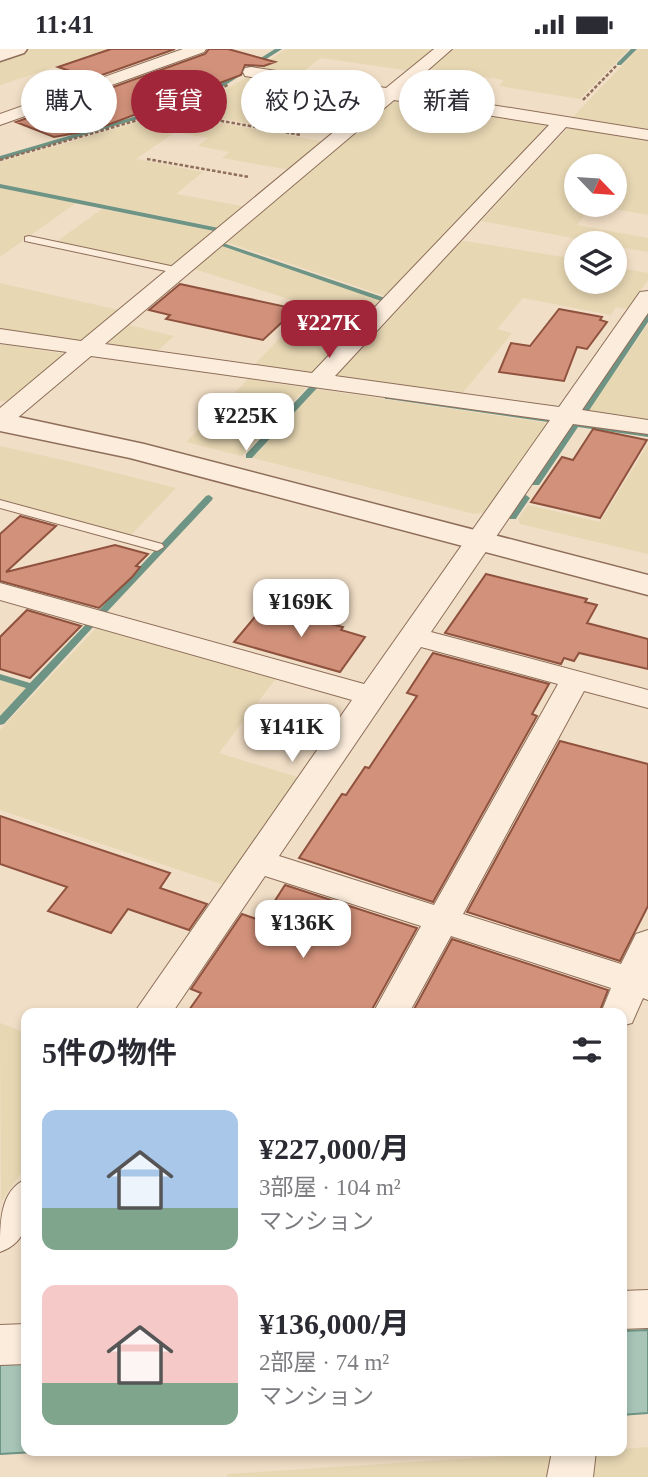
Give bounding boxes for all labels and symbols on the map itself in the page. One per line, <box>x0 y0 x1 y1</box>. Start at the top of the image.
north arrow <box>564 154 626 217</box>
pin: ¥227K <box>280 301 378 360</box>
pin: ¥225K <box>197 393 295 453</box>
pin: ¥169K <box>252 579 350 639</box>
pin: ¥141K <box>243 705 341 764</box>
pin: ¥136K <box>254 901 352 960</box>

